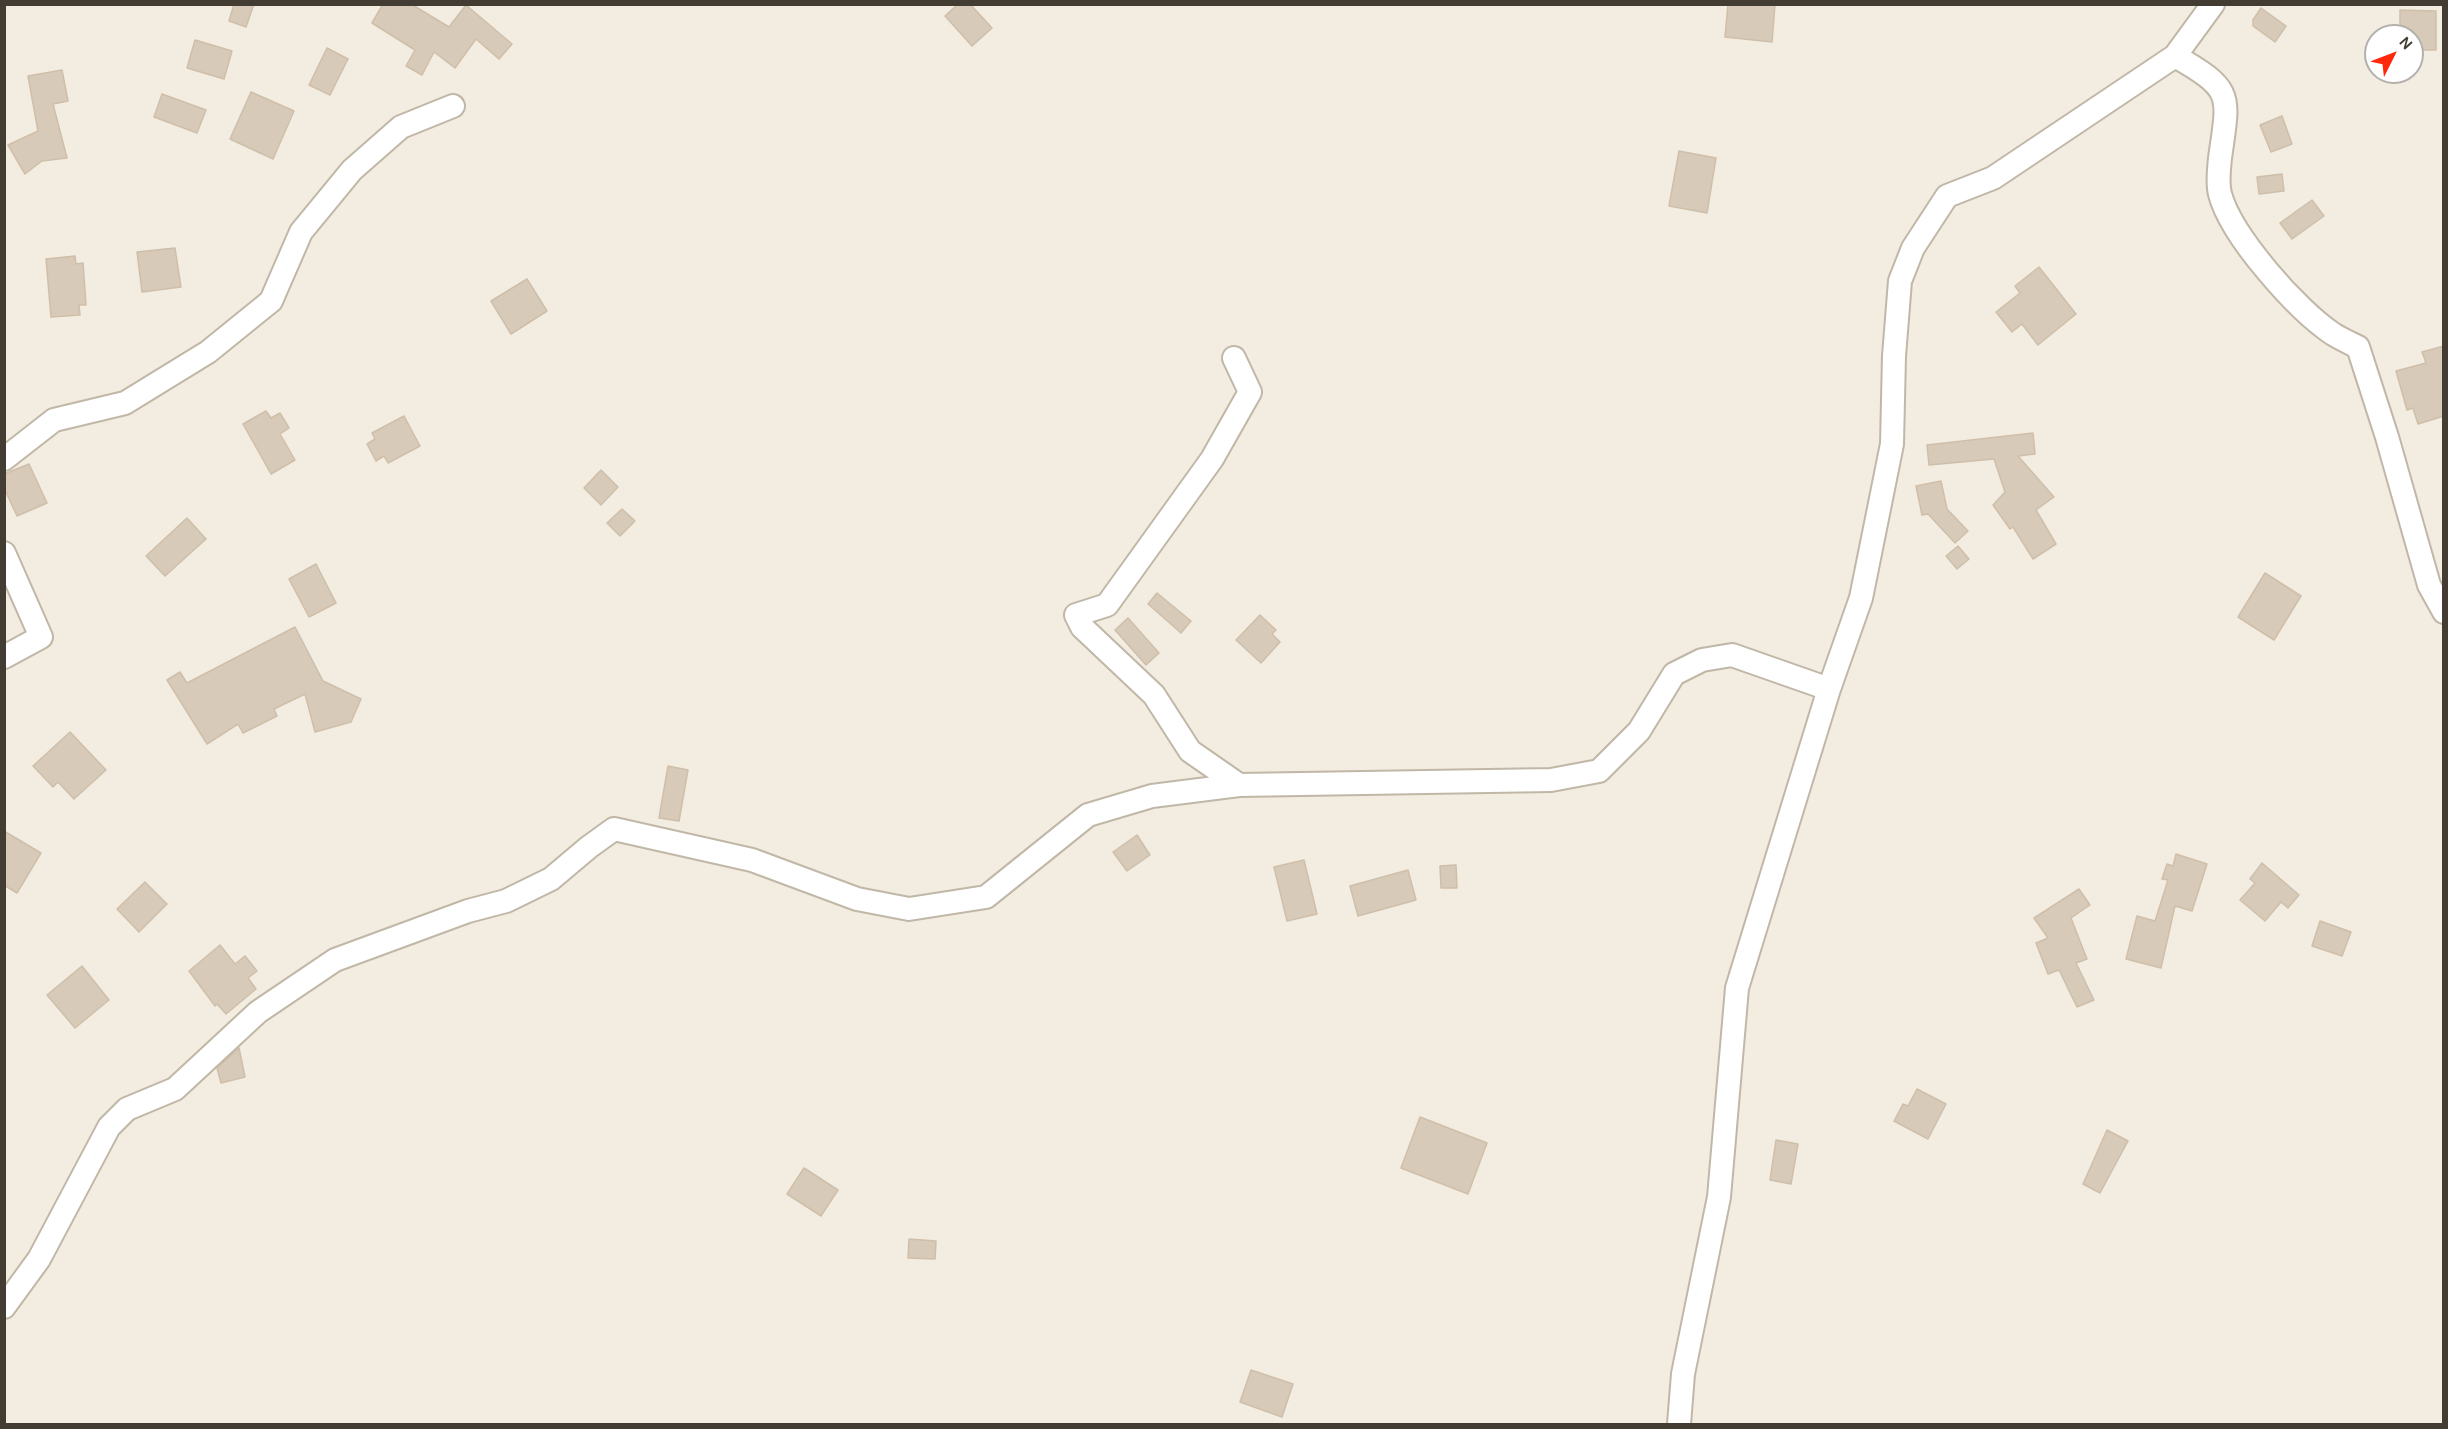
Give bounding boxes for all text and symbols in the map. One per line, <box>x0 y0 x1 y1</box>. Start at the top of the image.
north arrow <box>2364 24 2424 84</box>
text: N <box>2395 32 2417 54</box>

